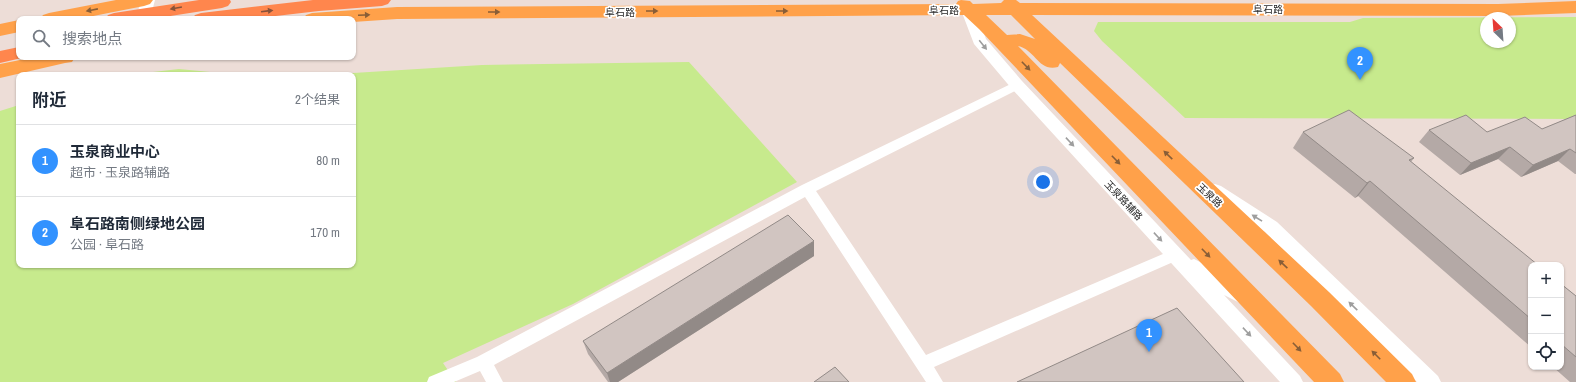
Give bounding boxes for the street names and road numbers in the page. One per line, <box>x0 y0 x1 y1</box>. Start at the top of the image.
street label: 阜石路 <box>1253 3 1283 16</box>
street label: 阜石路 <box>929 4 959 17</box>
street label: 阜石路 <box>605 6 635 19</box>
street label: 玉泉路辅路 <box>1102 178 1145 223</box>
street label: 玉泉路 <box>1194 180 1225 210</box>

